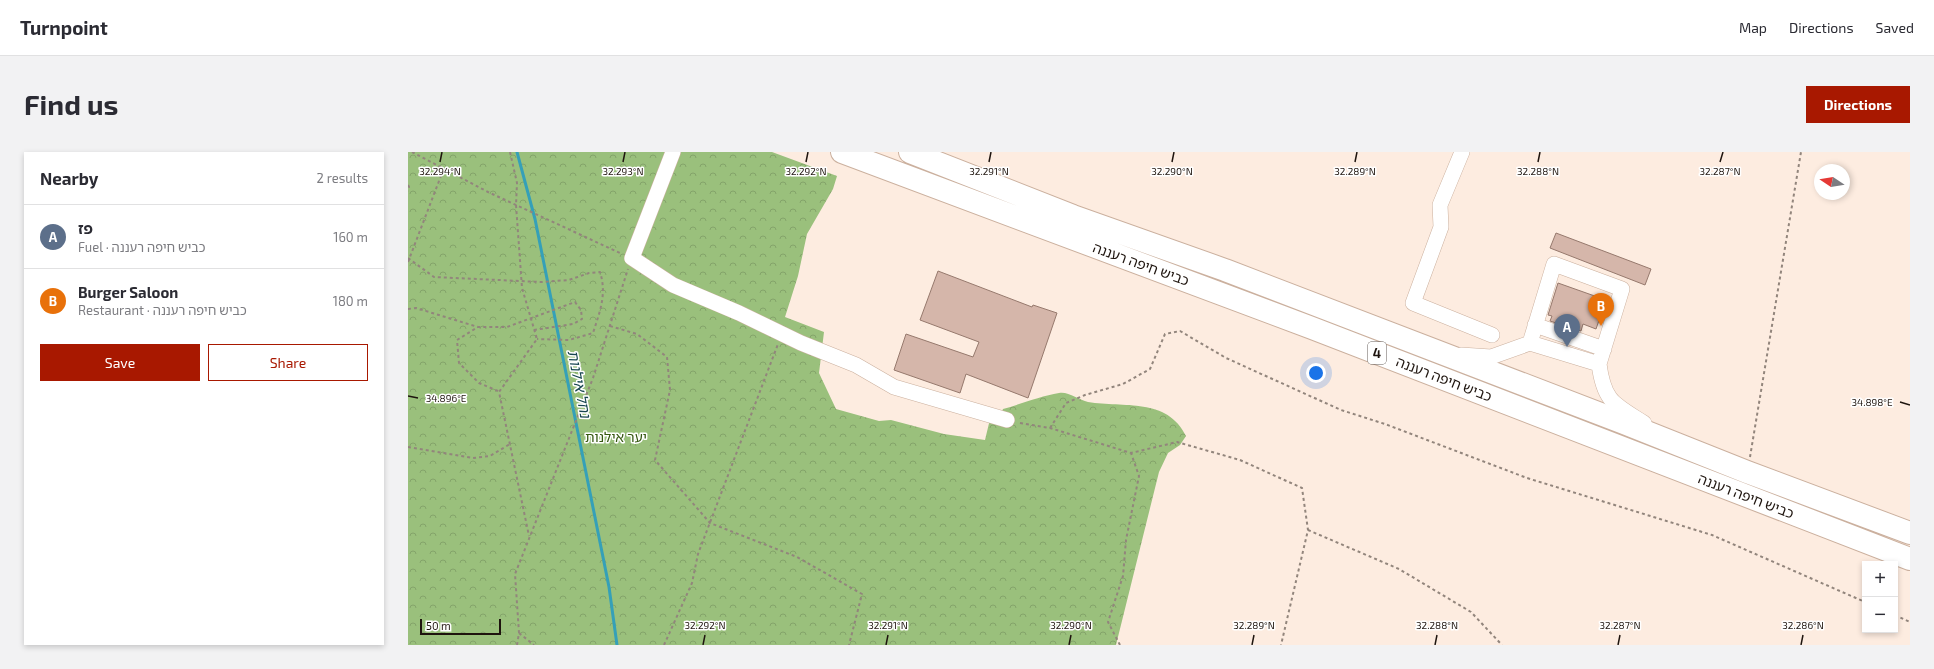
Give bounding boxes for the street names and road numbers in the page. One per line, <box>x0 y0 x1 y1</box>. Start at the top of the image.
street label: כביש חיפה רעננה <box>1091 238 1192 289</box>
road number: 4 <box>1368 342 1386 364</box>
street label: כביש חיפה רעננה <box>1394 352 1494 405</box>
street label: כביש חיפה רעננה <box>1696 469 1796 522</box>

